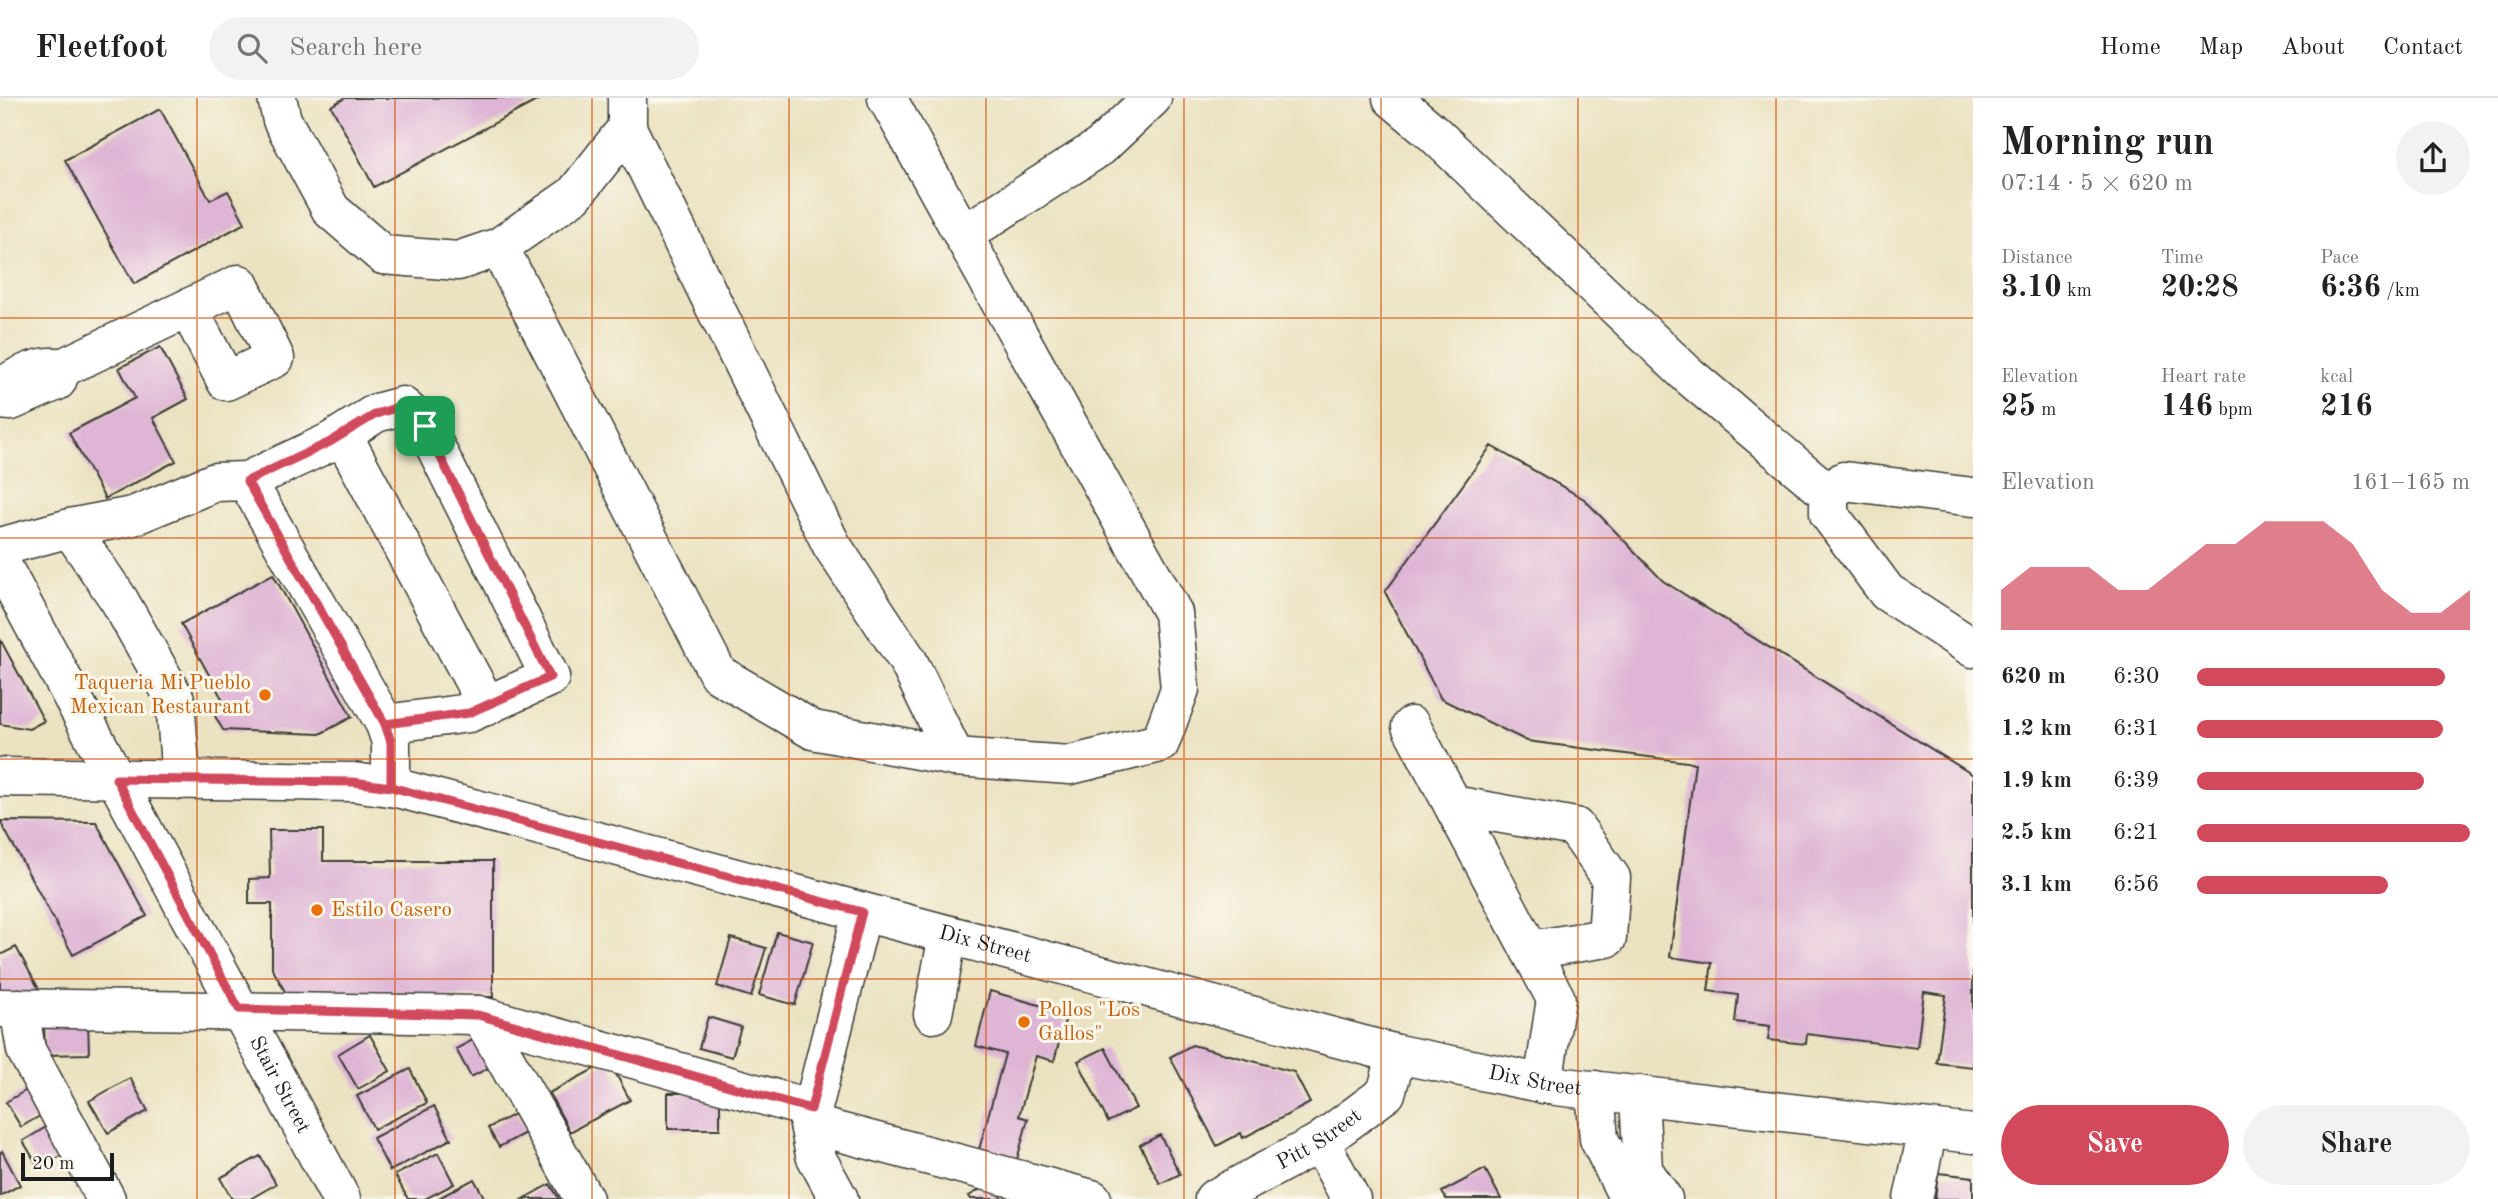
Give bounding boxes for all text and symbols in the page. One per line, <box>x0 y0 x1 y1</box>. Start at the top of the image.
search box <box>209 17 699 80</box>
icon: search <box>233 29 271 67</box>
text: Fleetfoot <box>35 32 167 65</box>
text: Search here <box>289 35 422 61</box>
text: Home <box>2100 36 2161 60</box>
text: Map <box>2199 36 2243 60</box>
text: About <box>2281 36 2345 60</box>
text: Contact <box>2383 36 2463 60</box>
button: share <box>2396 121 2470 195</box>
text: Morning run <box>2001 125 2214 163</box>
text: 07:14 · 5 × 620 m <box>2001 172 2193 195</box>
text: Distance <box>2001 249 2073 268</box>
text: Time <box>2161 249 2203 268</box>
text: Pace <box>2320 249 2359 268</box>
text: 3.10 <box>2001 273 2062 303</box>
text: 20:28 <box>2161 273 2239 303</box>
text: 6:36 <box>2320 273 2381 303</box>
text: km <box>2062 282 2092 301</box>
text: /km <box>2381 282 2420 301</box>
text: Elevation <box>2001 368 2078 387</box>
text: Heart rate <box>2161 368 2246 387</box>
text: kcal <box>2320 368 2353 387</box>
text: 25 <box>2001 392 2036 422</box>
text: 146 <box>2161 392 2213 422</box>
text: 216 <box>2320 392 2373 422</box>
pin <box>395 396 455 456</box>
text: m <box>2036 401 2056 420</box>
text: bpm <box>2213 401 2253 420</box>
icon: arrive <box>406 407 444 445</box>
text: Elevation <box>2001 471 2095 494</box>
text: 161–165 m <box>2351 471 2470 494</box>
text: 620 m <box>2001 665 2066 688</box>
text: 6:30 <box>2113 665 2159 688</box>
place label: Taqueria Mi Pueblo Mexican Restaurant <box>70 673 251 718</box>
marker: Taqueria Mi Pueblo Mexican Restaurant <box>257 687 273 703</box>
text: 1.2 km <box>2001 717 2072 740</box>
text: 6:31 <box>2113 717 2159 740</box>
text: 1.9 km <box>2001 769 2072 792</box>
text: 6:39 <box>2113 769 2159 792</box>
text: 2.5 km <box>2001 821 2072 844</box>
text: 6:21 <box>2113 821 2159 844</box>
text: 3.1 km <box>2001 873 2072 896</box>
text: 6:56 <box>2113 873 2159 896</box>
place label: Estilo Casero <box>331 900 452 921</box>
marker: Estilo Casero <box>309 902 325 918</box>
street label: Dix Street <box>937 922 1034 967</box>
place label: Pollos "Los Gallos" <box>1038 1000 1140 1045</box>
marker: Pollos "Los Gallos" <box>1016 1014 1032 1030</box>
street label: Stair Street <box>245 1033 314 1137</box>
street label: Dix Street <box>1487 1062 1583 1099</box>
street label: Pitt Street <box>1273 1104 1365 1174</box>
button: Save <box>2001 1105 2229 1185</box>
button: Share <box>2243 1105 2470 1185</box>
scale bar <box>21 1150 114 1182</box>
text: 20 m <box>32 1155 74 1174</box>

